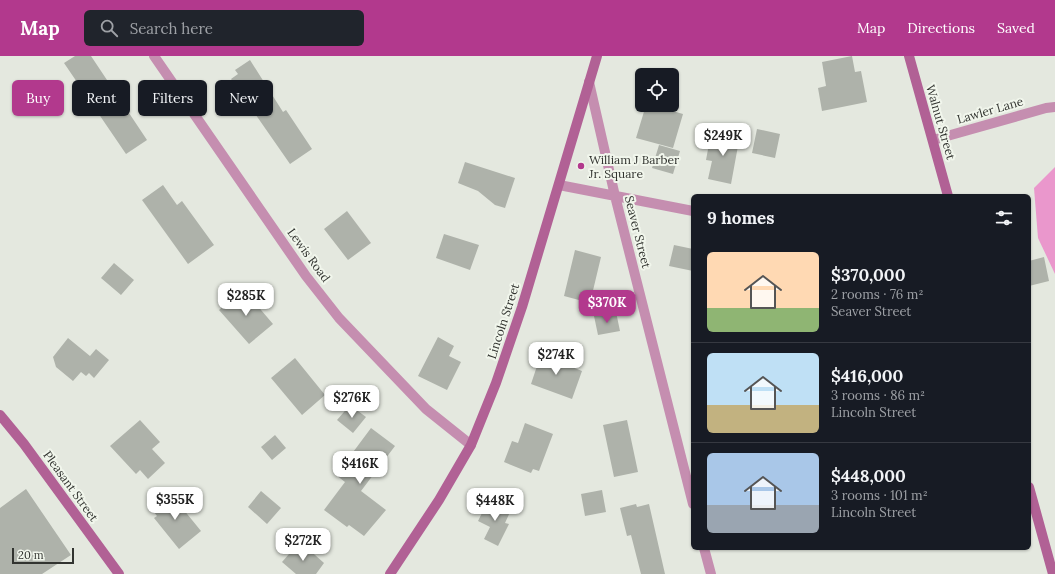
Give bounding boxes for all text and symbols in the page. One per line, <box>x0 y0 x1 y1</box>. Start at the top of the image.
search box <box>84 10 364 46</box>
text: Map <box>20 16 60 40</box>
icon: search <box>98 17 120 39</box>
text: Search here <box>130 19 213 38</box>
text: Map <box>857 19 885 37</box>
text: Directions <box>907 19 975 37</box>
text: Saved <box>997 19 1035 37</box>
map controls <box>635 68 679 112</box>
button: locate <box>635 68 679 112</box>
chip: Buy <box>12 80 64 116</box>
chip: Rent <box>72 80 130 116</box>
chip: Filters <box>138 80 207 116</box>
chip: New <box>215 80 273 116</box>
street label: Walnut Street <box>923 83 959 162</box>
street label: Lawler Lane <box>955 93 1025 127</box>
pin: $249K <box>695 123 751 157</box>
text: $249K <box>704 127 742 144</box>
place label: William J Barber Jr. Square <box>588 152 680 181</box>
marker: William J Barber Jr. Square <box>576 161 586 171</box>
street label: Seaver Street <box>622 194 654 270</box>
text: 9 homes <box>707 207 774 229</box>
icon: filters <box>993 207 1015 229</box>
street label: Lewis Road <box>284 225 334 285</box>
text: $370,000 <box>831 264 905 286</box>
icon: home <box>739 268 787 316</box>
street label: Lincoln Street <box>484 281 522 361</box>
pin: $285K <box>218 283 274 317</box>
text: 2 rooms · 76 m² <box>831 286 923 303</box>
text: $285K <box>227 287 265 304</box>
pin: $370K <box>579 290 635 324</box>
text: $370K <box>588 294 626 311</box>
text: Seaver Street <box>831 303 911 320</box>
pin: $274K <box>528 342 584 376</box>
text: $274K <box>538 346 574 363</box>
text: $416,000 <box>831 365 903 387</box>
icon: home <box>739 369 787 417</box>
pin: $276K <box>324 385 380 419</box>
text: 3 rooms · 86 m² <box>831 387 925 404</box>
text: $276K <box>333 389 371 406</box>
text: Lincoln Street <box>831 404 916 421</box>
street label: Pleasant Street <box>40 448 102 525</box>
pin: $416K <box>332 451 388 485</box>
text: $416K <box>342 455 378 472</box>
text: $448,000 <box>831 465 906 487</box>
icon: home <box>739 469 787 517</box>
pin: $355K <box>147 487 203 521</box>
text: 3 rooms · 101 m² <box>831 487 928 504</box>
pin: $448K <box>467 488 523 522</box>
text: $355K <box>156 491 194 508</box>
text: $448K <box>476 492 514 509</box>
text: Lincoln Street <box>831 504 916 521</box>
pin: $272K <box>275 528 331 562</box>
text: $272K <box>285 532 321 549</box>
scale bar <box>12 546 74 565</box>
text: 20 m <box>18 548 43 562</box>

